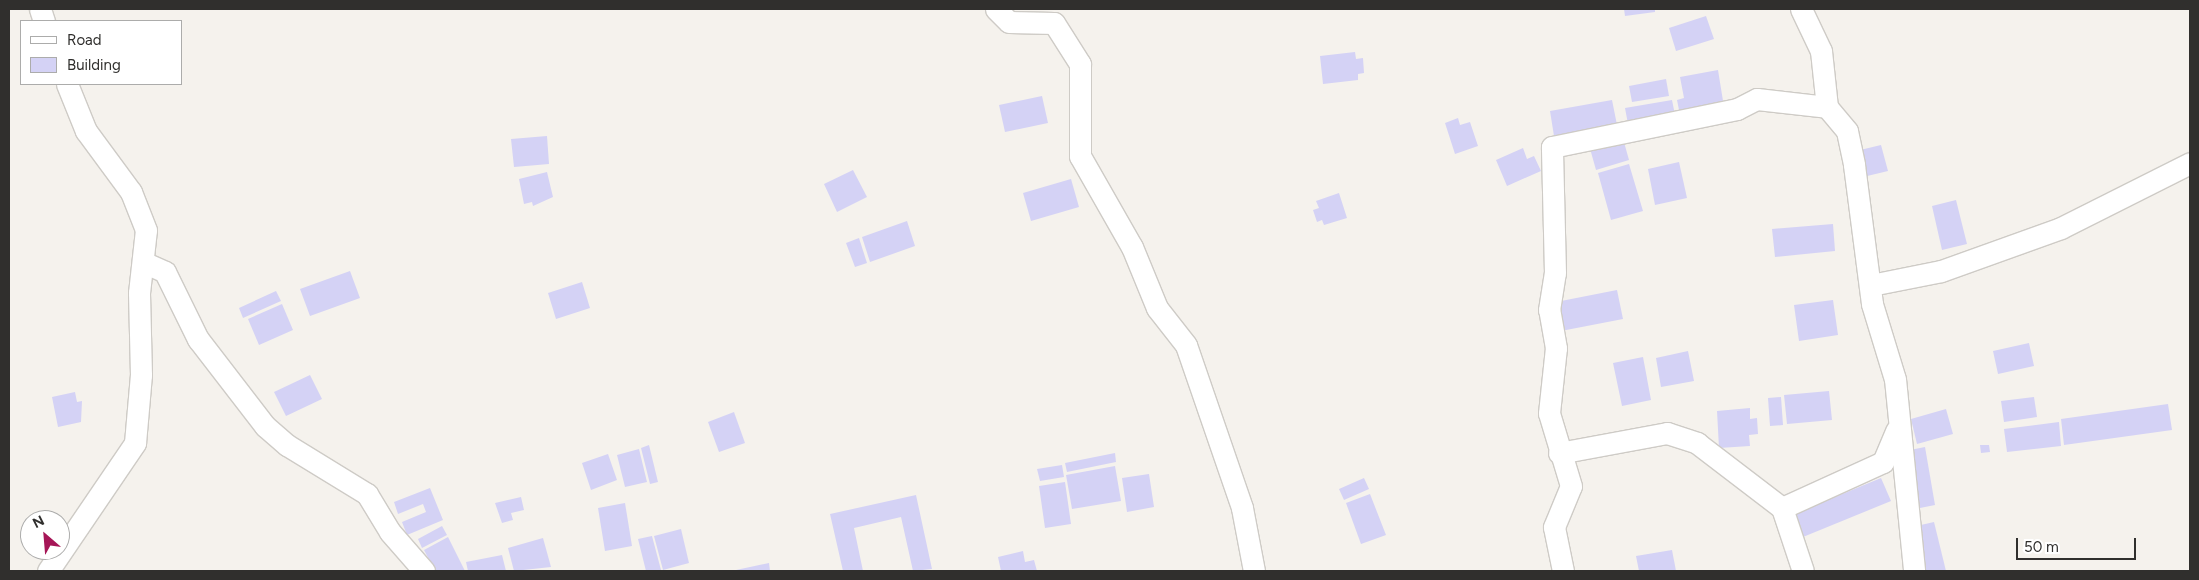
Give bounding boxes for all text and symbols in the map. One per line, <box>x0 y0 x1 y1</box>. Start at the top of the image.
legend <box>20 20 182 85</box>
text: Road <box>67 31 102 49</box>
text: Building <box>67 56 121 74</box>
north arrow <box>20 510 70 560</box>
text: N <box>30 512 47 532</box>
scale bar <box>2019 528 2139 560</box>
text: 50 m <box>2024 538 2059 556</box>

